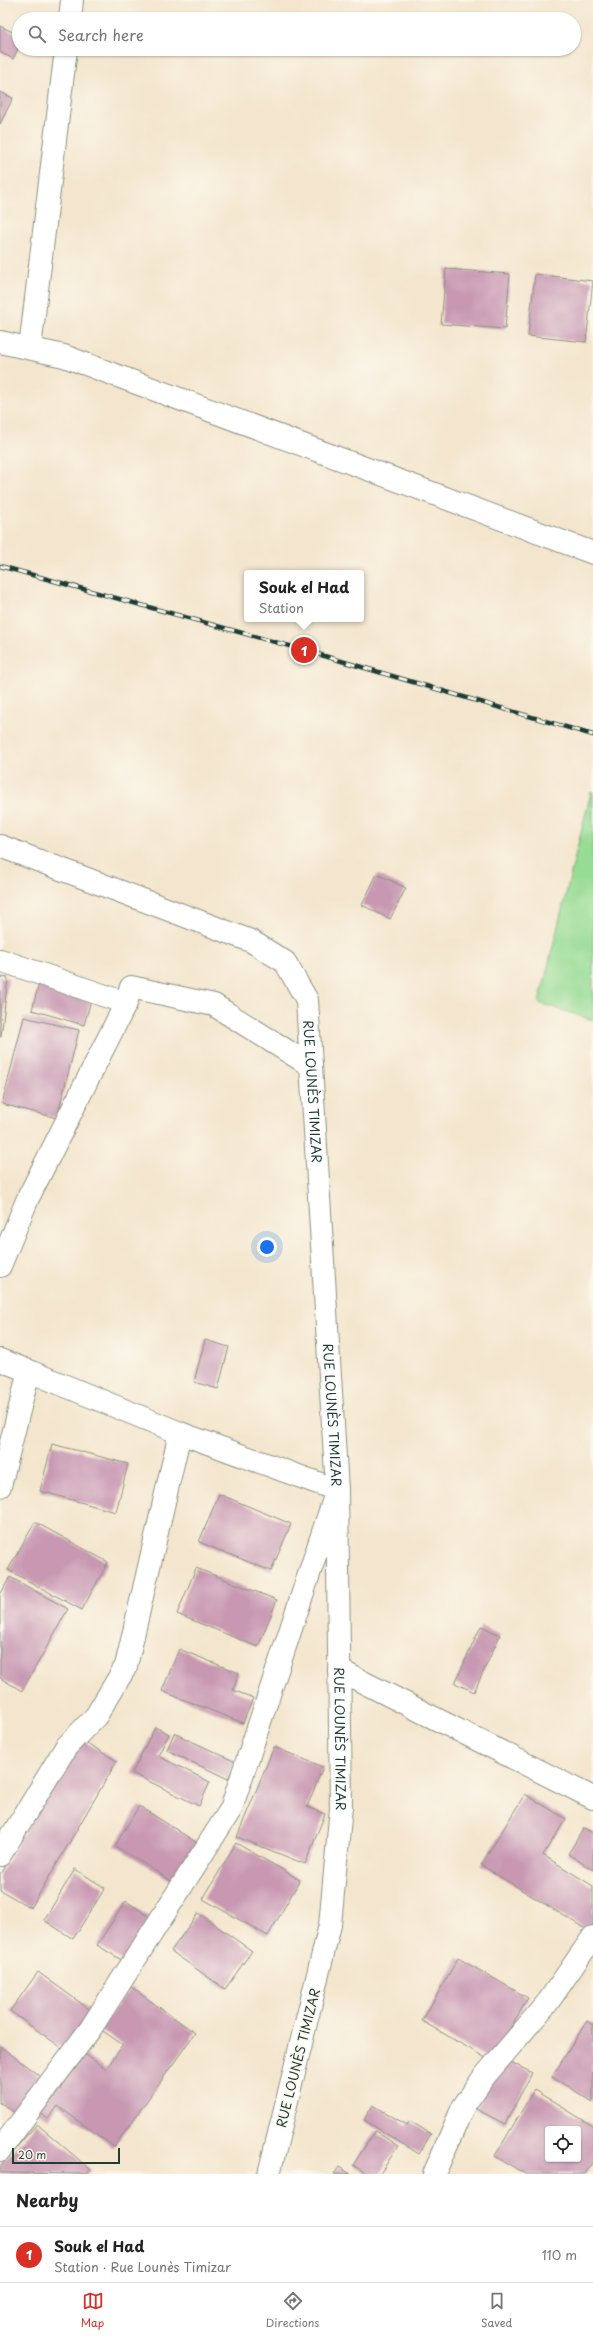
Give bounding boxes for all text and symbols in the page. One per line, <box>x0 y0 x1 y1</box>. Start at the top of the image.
search box <box>12 12 581 56</box>
icon: search <box>26 23 48 45</box>
text: Search here <box>58 23 144 46</box>
popup <box>244 570 364 622</box>
text: Souk el Had <box>259 575 349 598</box>
text: Station <box>259 598 304 617</box>
pin: 1 <box>291 635 317 665</box>
street label: RUE LOUNÈS TIMIZAR <box>299 1020 327 1164</box>
your location <box>257 1237 277 1257</box>
street label: RUE LOUNÈS TIMIZAR <box>319 1343 347 1487</box>
street label: RUE LOUNÈS TIMIZAR <box>330 1667 351 1811</box>
street label: RUE LOUNÈS TIMIZAR <box>271 1986 324 2130</box>
map controls <box>545 2126 581 2162</box>
button: locate <box>545 2126 581 2162</box>
scale bar <box>12 2146 120 2165</box>
text: 20 m <box>18 2146 46 2163</box>
text: Nearby <box>16 2187 78 2213</box>
text: Souk el Had <box>54 2234 144 2257</box>
text: 1 <box>26 2245 32 2264</box>
text: 110 m <box>542 2245 577 2264</box>
text: Station · Rue Lounès Timizar <box>54 2257 231 2276</box>
tab: Map <box>81 2290 104 2331</box>
tab: Directions <box>266 2290 319 2331</box>
tab: Saved <box>481 2290 512 2331</box>

